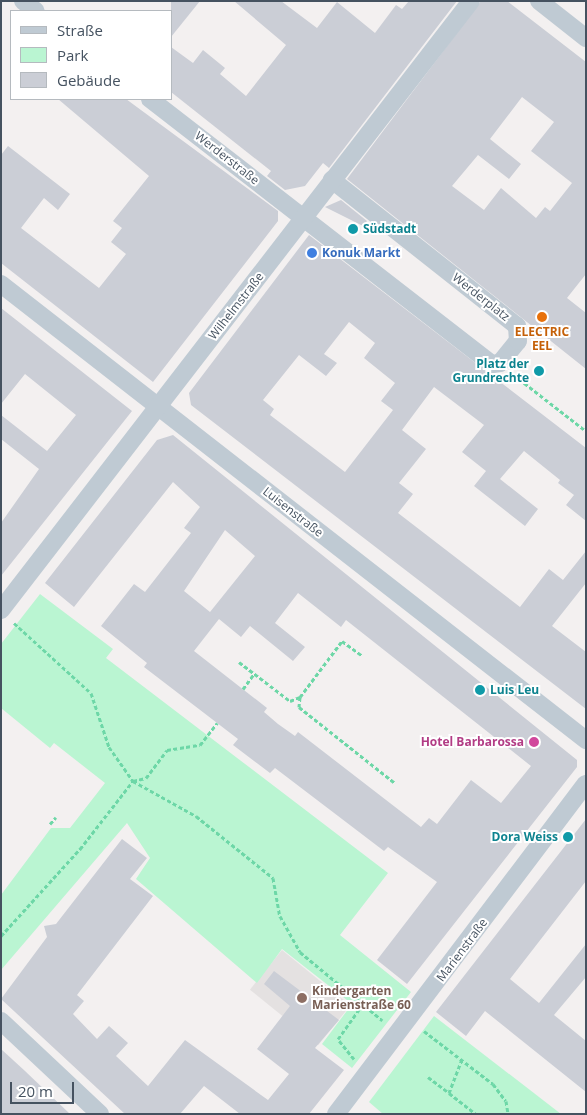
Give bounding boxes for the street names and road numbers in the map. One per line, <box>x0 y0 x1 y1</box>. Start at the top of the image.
street label: Werderstraße <box>192 128 262 188</box>
street label: Wilhelmstraße <box>205 270 267 342</box>
street label: Werderplatz <box>450 270 512 324</box>
street label: Luisenstraße <box>260 484 326 540</box>
street label: Marienstraße <box>434 916 490 984</box>

